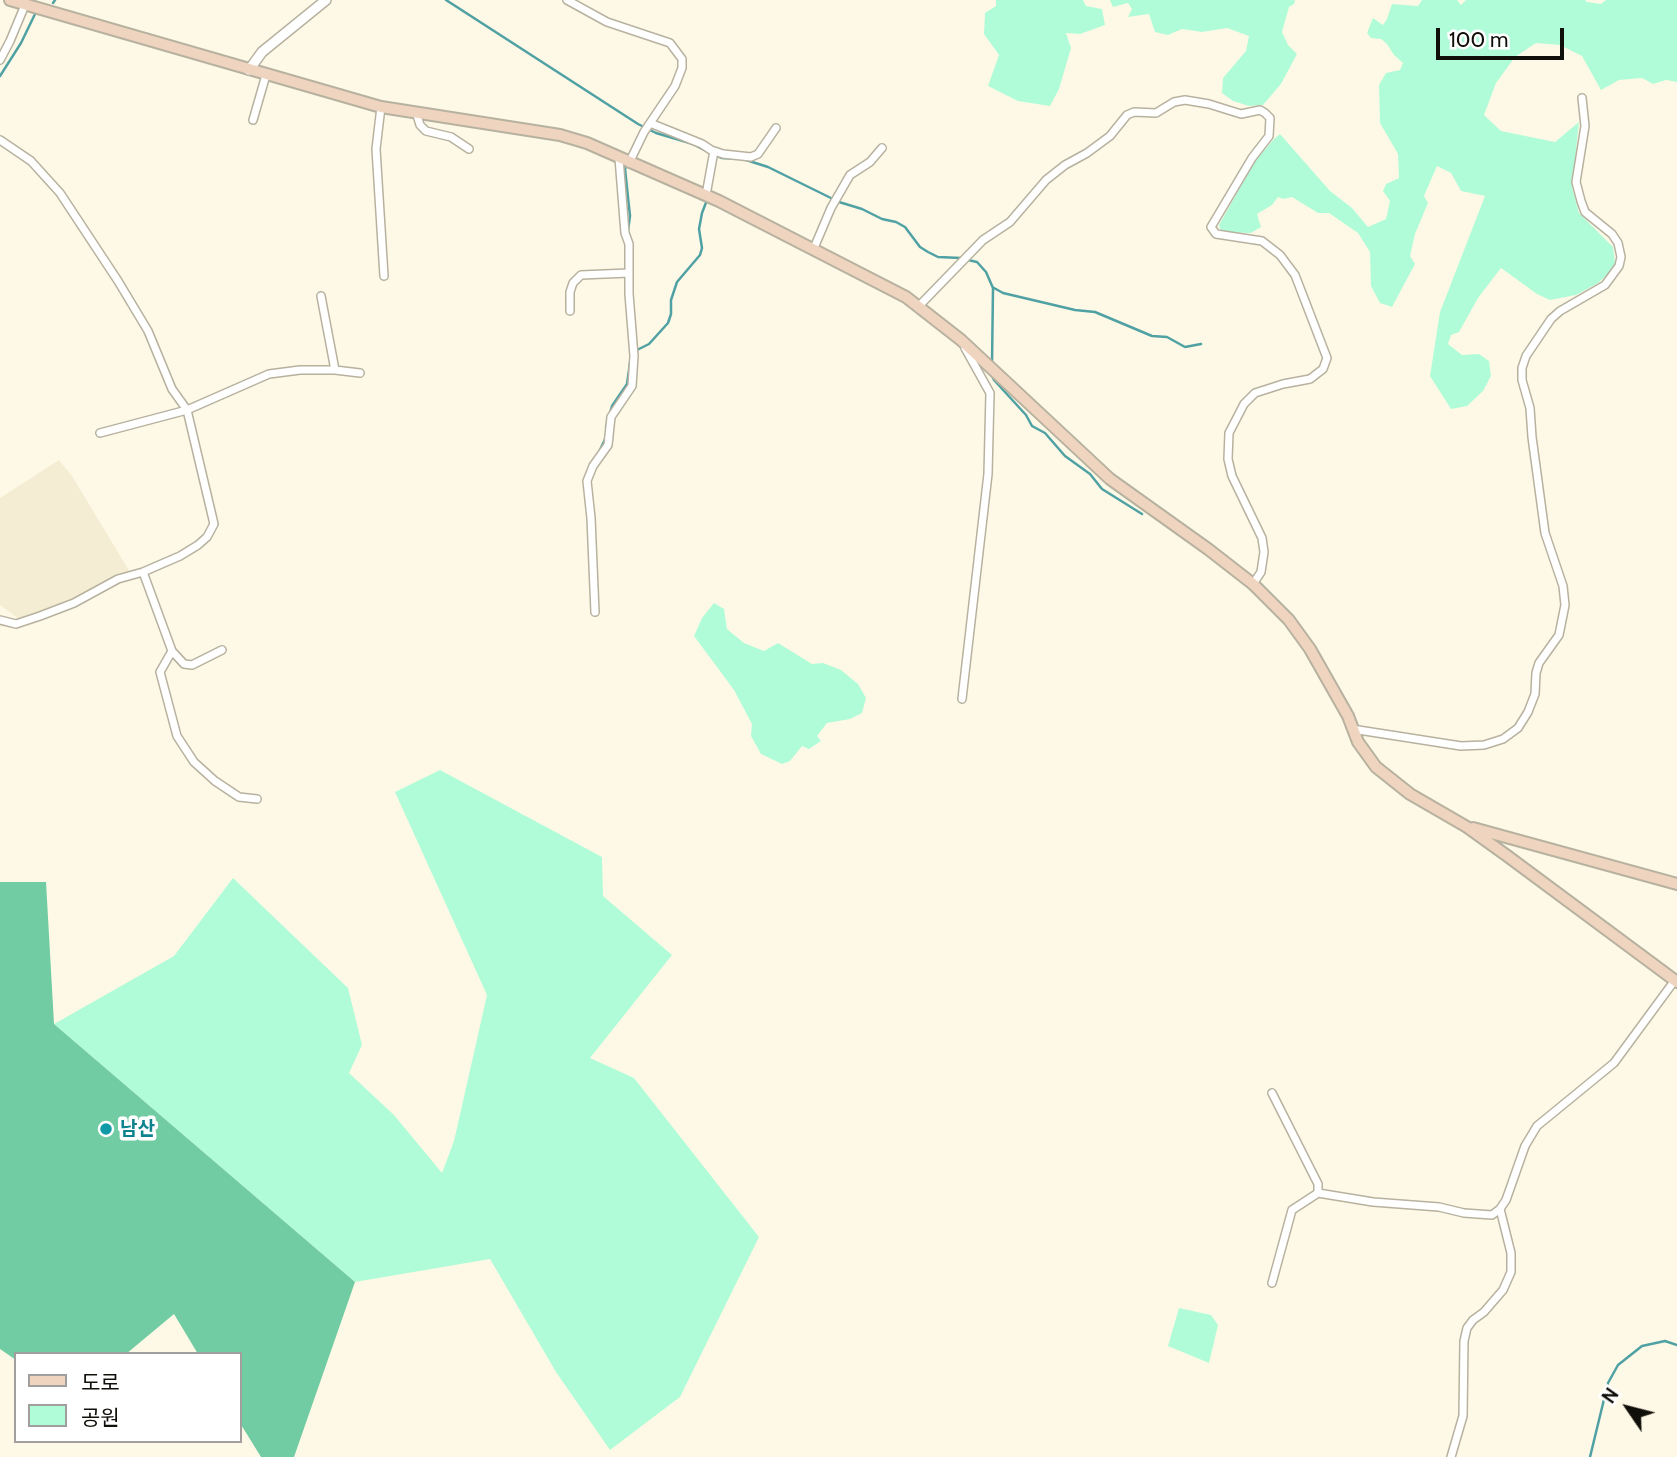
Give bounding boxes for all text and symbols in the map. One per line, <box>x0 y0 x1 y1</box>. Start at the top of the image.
scale bar <box>1439 14 1567 58</box>
text: 100 m <box>1449 27 1508 52</box>
place label: 남산 <box>120 1118 155 1140</box>
marker: 남산 <box>98 1121 114 1137</box>
legend <box>14 1352 242 1443</box>
text: 도로 <box>81 1370 120 1395</box>
north arrow <box>1593 1373 1663 1443</box>
text: N <box>1597 1384 1624 1408</box>
text: 공원 <box>81 1405 120 1430</box>

